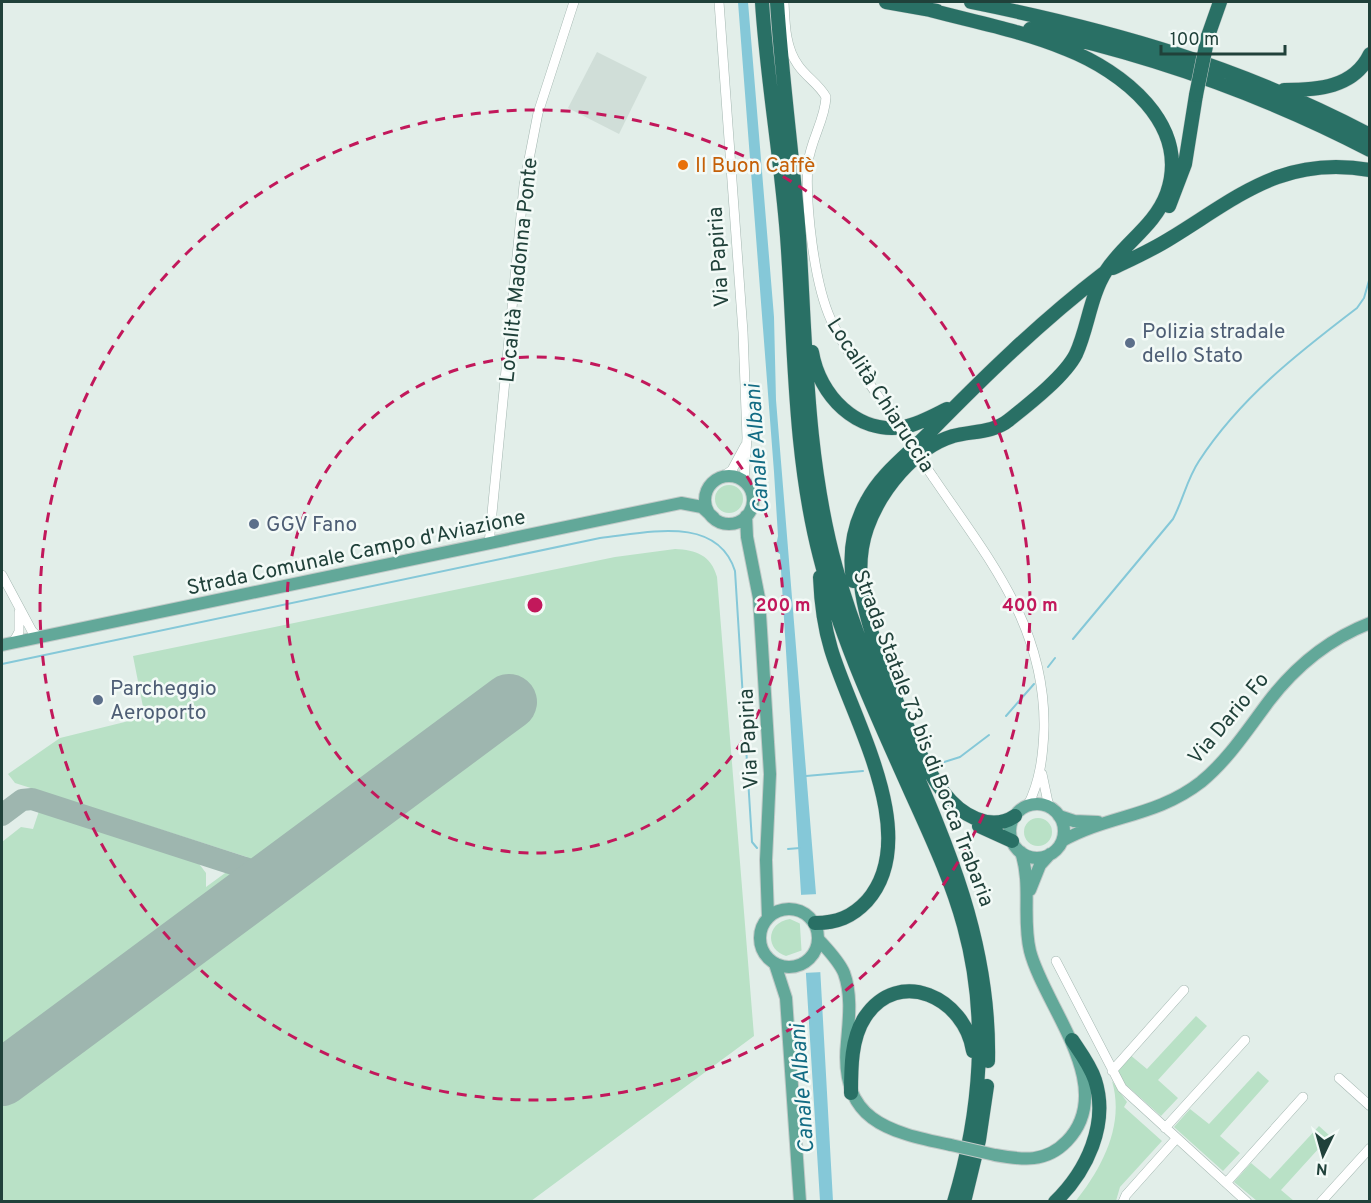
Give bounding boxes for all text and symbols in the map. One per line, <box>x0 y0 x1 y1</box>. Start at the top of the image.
scale bar <box>1161 18 1286 56</box>
text: 100 m <box>1170 29 1219 52</box>
place label: Il Buon Caffè <box>695 153 815 180</box>
street label: Località Madonna Ponte <box>494 156 545 384</box>
marker: Il Buon Caffè <box>676 158 690 172</box>
street label: Via Papiria <box>703 206 736 308</box>
street label: Località Chiaruccia <box>820 313 940 478</box>
place label: Polizia stradale dello Stato <box>1142 319 1285 370</box>
marker: Polizia stradale dello Stato <box>1123 336 1137 350</box>
water label: Canale Albani <box>740 381 777 515</box>
street label: Strada Comunale Campo d'Aviazione <box>184 504 528 603</box>
place label: GGV Fano <box>266 512 357 539</box>
marker: GGV Fano <box>247 517 261 531</box>
street label: Strada Statale 73 bis di Bocca Trabaria <box>846 566 999 911</box>
centre of rings <box>525 595 545 615</box>
text: 200 m <box>755 595 811 618</box>
text: 400 m <box>1002 595 1058 618</box>
street label: Via Dario Fo <box>1183 667 1276 771</box>
place label: Parcheggio Aeroporto <box>110 676 217 727</box>
street label: Via Papiria <box>733 688 766 790</box>
marker: Parcheggio Aeroporto <box>91 693 105 707</box>
water label: Canale Albani <box>785 1021 822 1155</box>
north arrow <box>1293 1125 1353 1185</box>
text: N <box>1315 1157 1328 1178</box>

